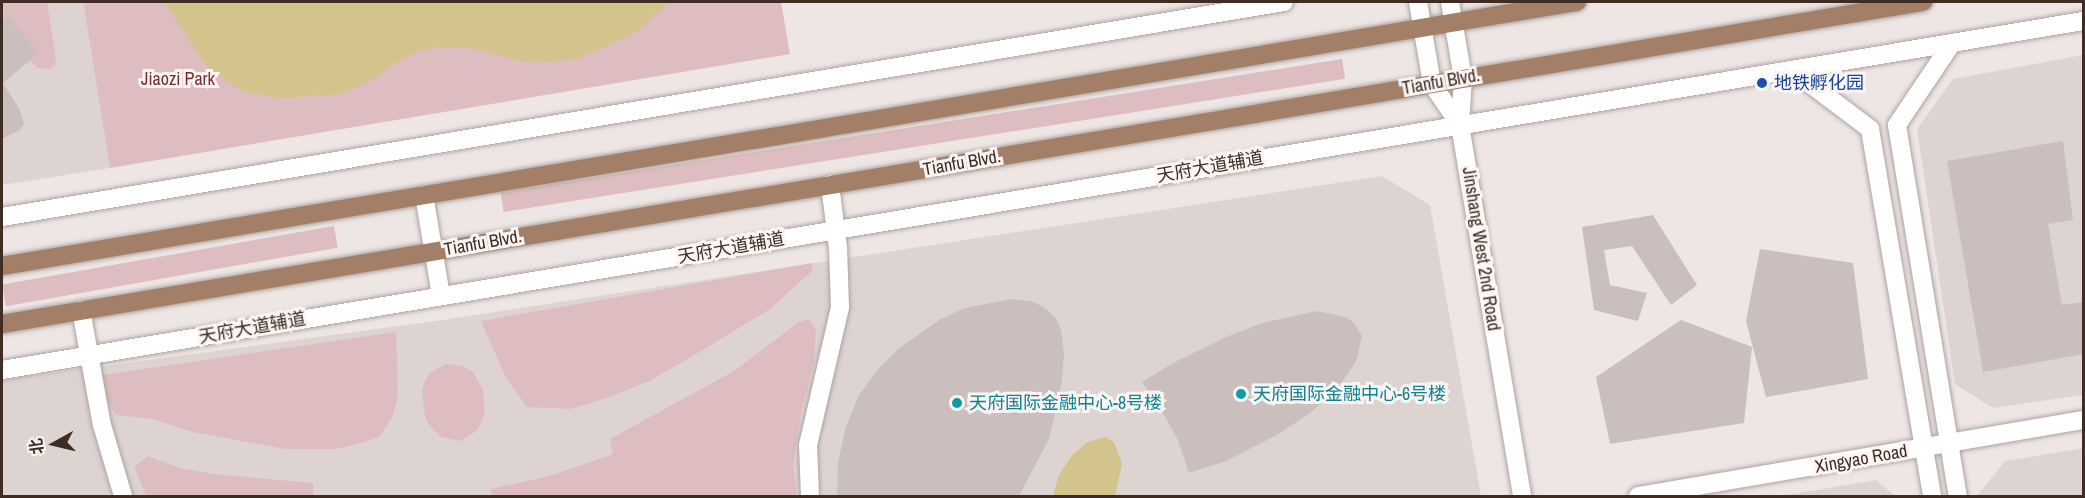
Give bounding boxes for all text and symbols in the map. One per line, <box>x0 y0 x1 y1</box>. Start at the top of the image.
street label: Tianfu Blvd. <box>1400 65 1482 99</box>
park label: Jiaozi Park <box>141 68 215 90</box>
place label: 地铁孵化园 <box>1774 72 1864 94</box>
marker: 地铁孵化园 <box>1755 76 1769 90</box>
street label: Tianfu Blvd. <box>921 146 1003 180</box>
street label: 天府大道辅道 <box>1155 147 1265 187</box>
street label: Jinshang West 2nd Road <box>1457 166 1505 332</box>
street label: Tianfu Blvd. <box>442 226 524 260</box>
street label: 天府大道辅道 <box>676 228 786 268</box>
street label: 天府大道辅道 <box>197 308 307 348</box>
place label: 天府国际金融中心-6号楼 <box>1253 383 1446 405</box>
marker: 天府国际金融中心-6号楼 <box>1234 387 1248 401</box>
place label: 天府国际金融中心-8号楼 <box>969 392 1162 414</box>
marker: 天府国际金融中心-8号楼 <box>950 396 964 410</box>
north arrow <box>24 414 84 474</box>
text: 北 <box>24 437 48 456</box>
street label: Xingyao Road <box>1813 440 1909 478</box>

